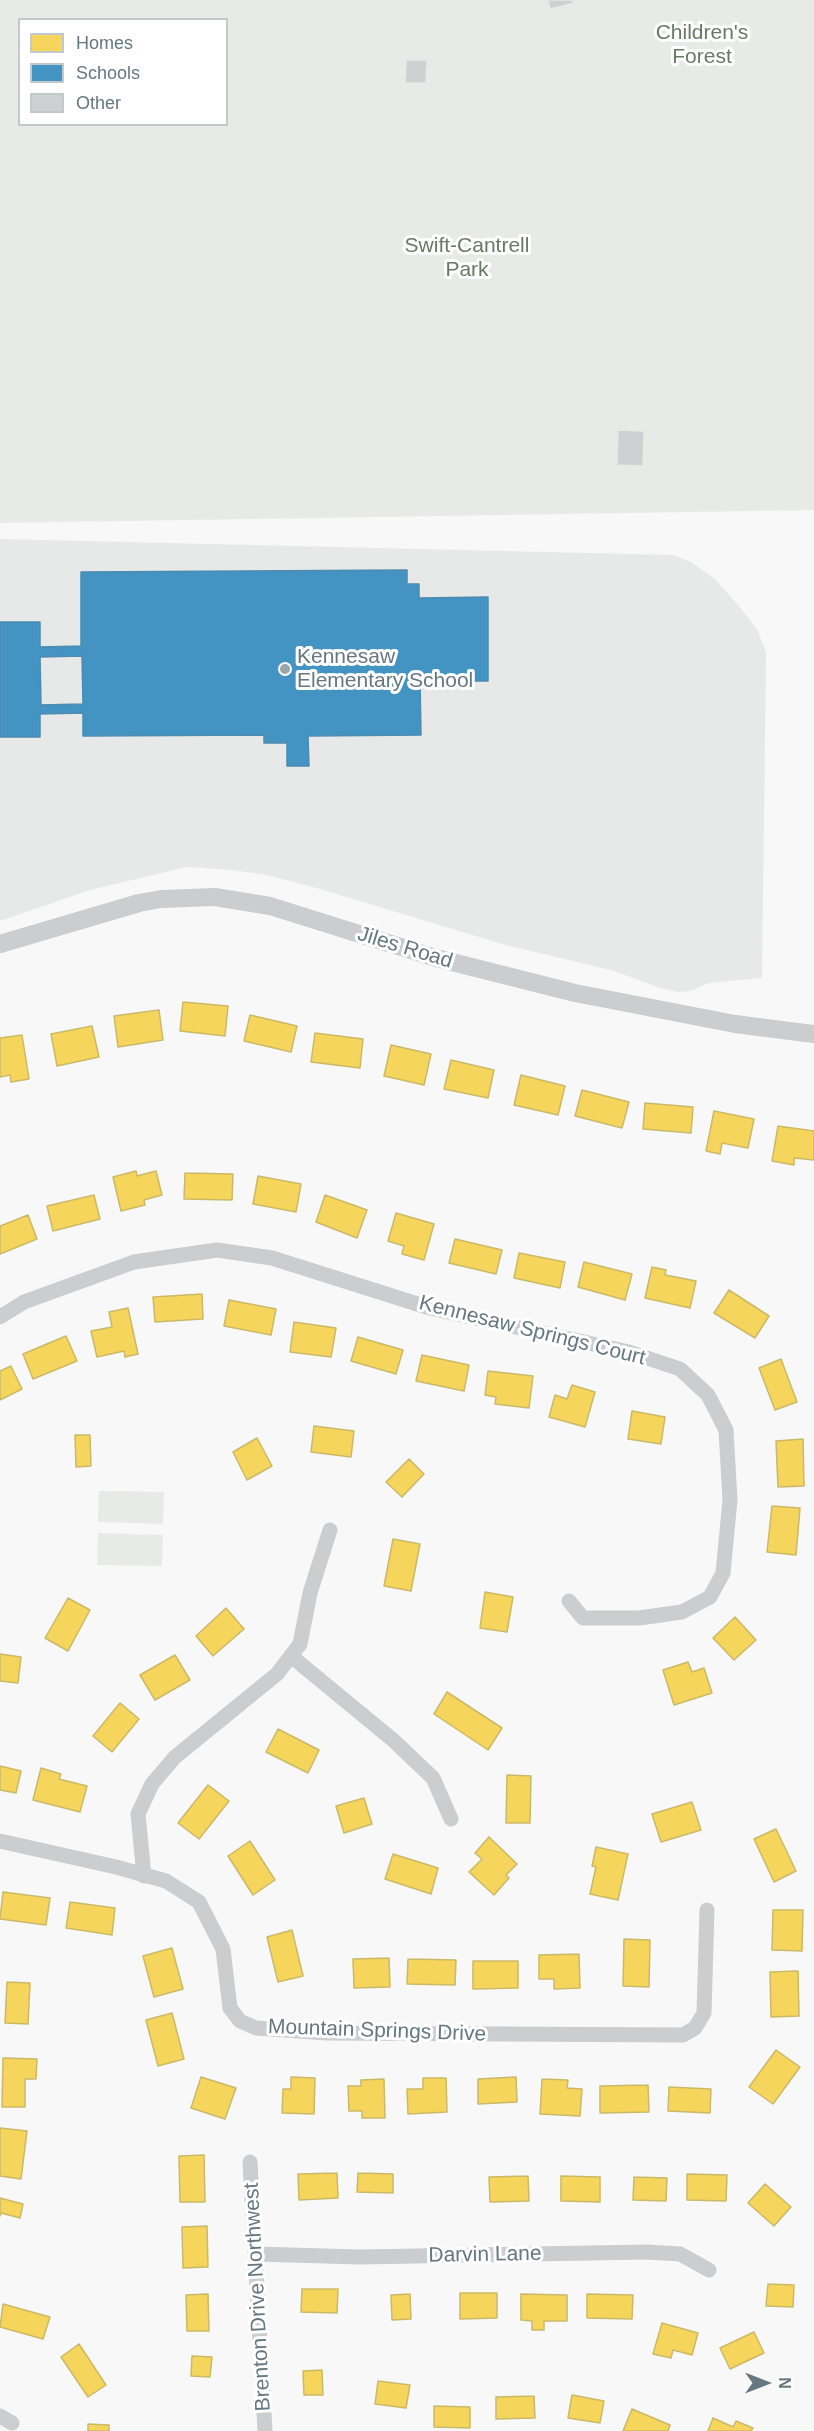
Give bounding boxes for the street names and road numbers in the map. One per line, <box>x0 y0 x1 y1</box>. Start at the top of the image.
street label: Jiles Road <box>354 922 456 974</box>
street label: Kennesaw Springs Court <box>416 1291 648 1371</box>
street label: Mountain Springs Drive <box>267 2015 487 2047</box>
street label: Brenton Drive Northwest <box>239 2182 277 2412</box>
street label: Darvin Lane <box>428 2241 542 2269</box>

